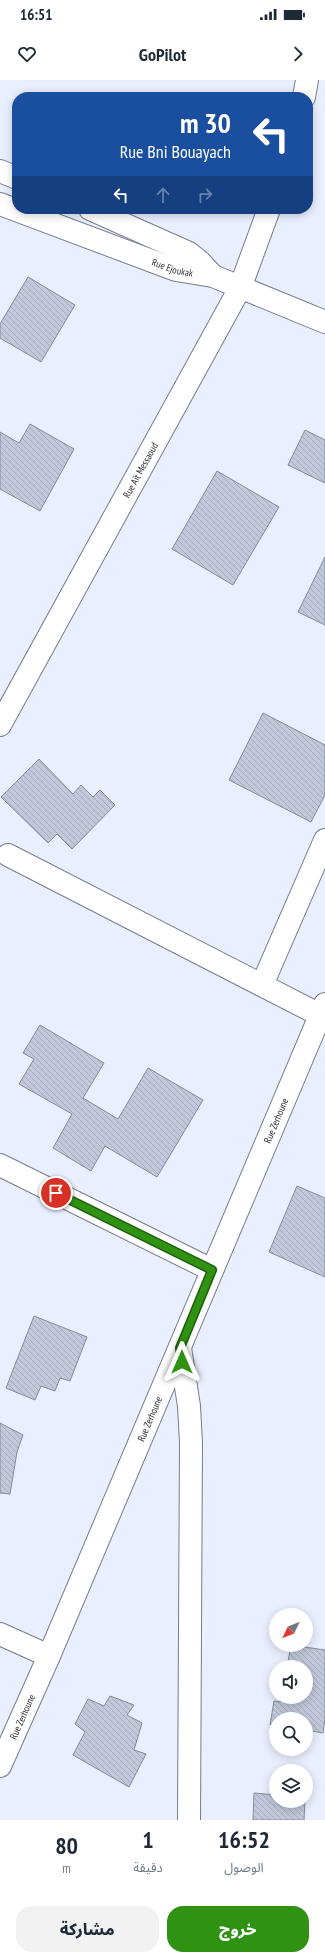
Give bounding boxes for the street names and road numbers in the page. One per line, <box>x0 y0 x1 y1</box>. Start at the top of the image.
street label: Rue Ejoukak <box>150 255 194 279</box>
street label: Rue Aït Messaoud <box>120 440 161 500</box>
street label: Rue Zerhoune <box>260 1096 291 1145</box>
street label: Rue Zerhoune <box>134 1394 165 1443</box>
street label: Rue Zerhoune <box>6 1692 38 1741</box>

